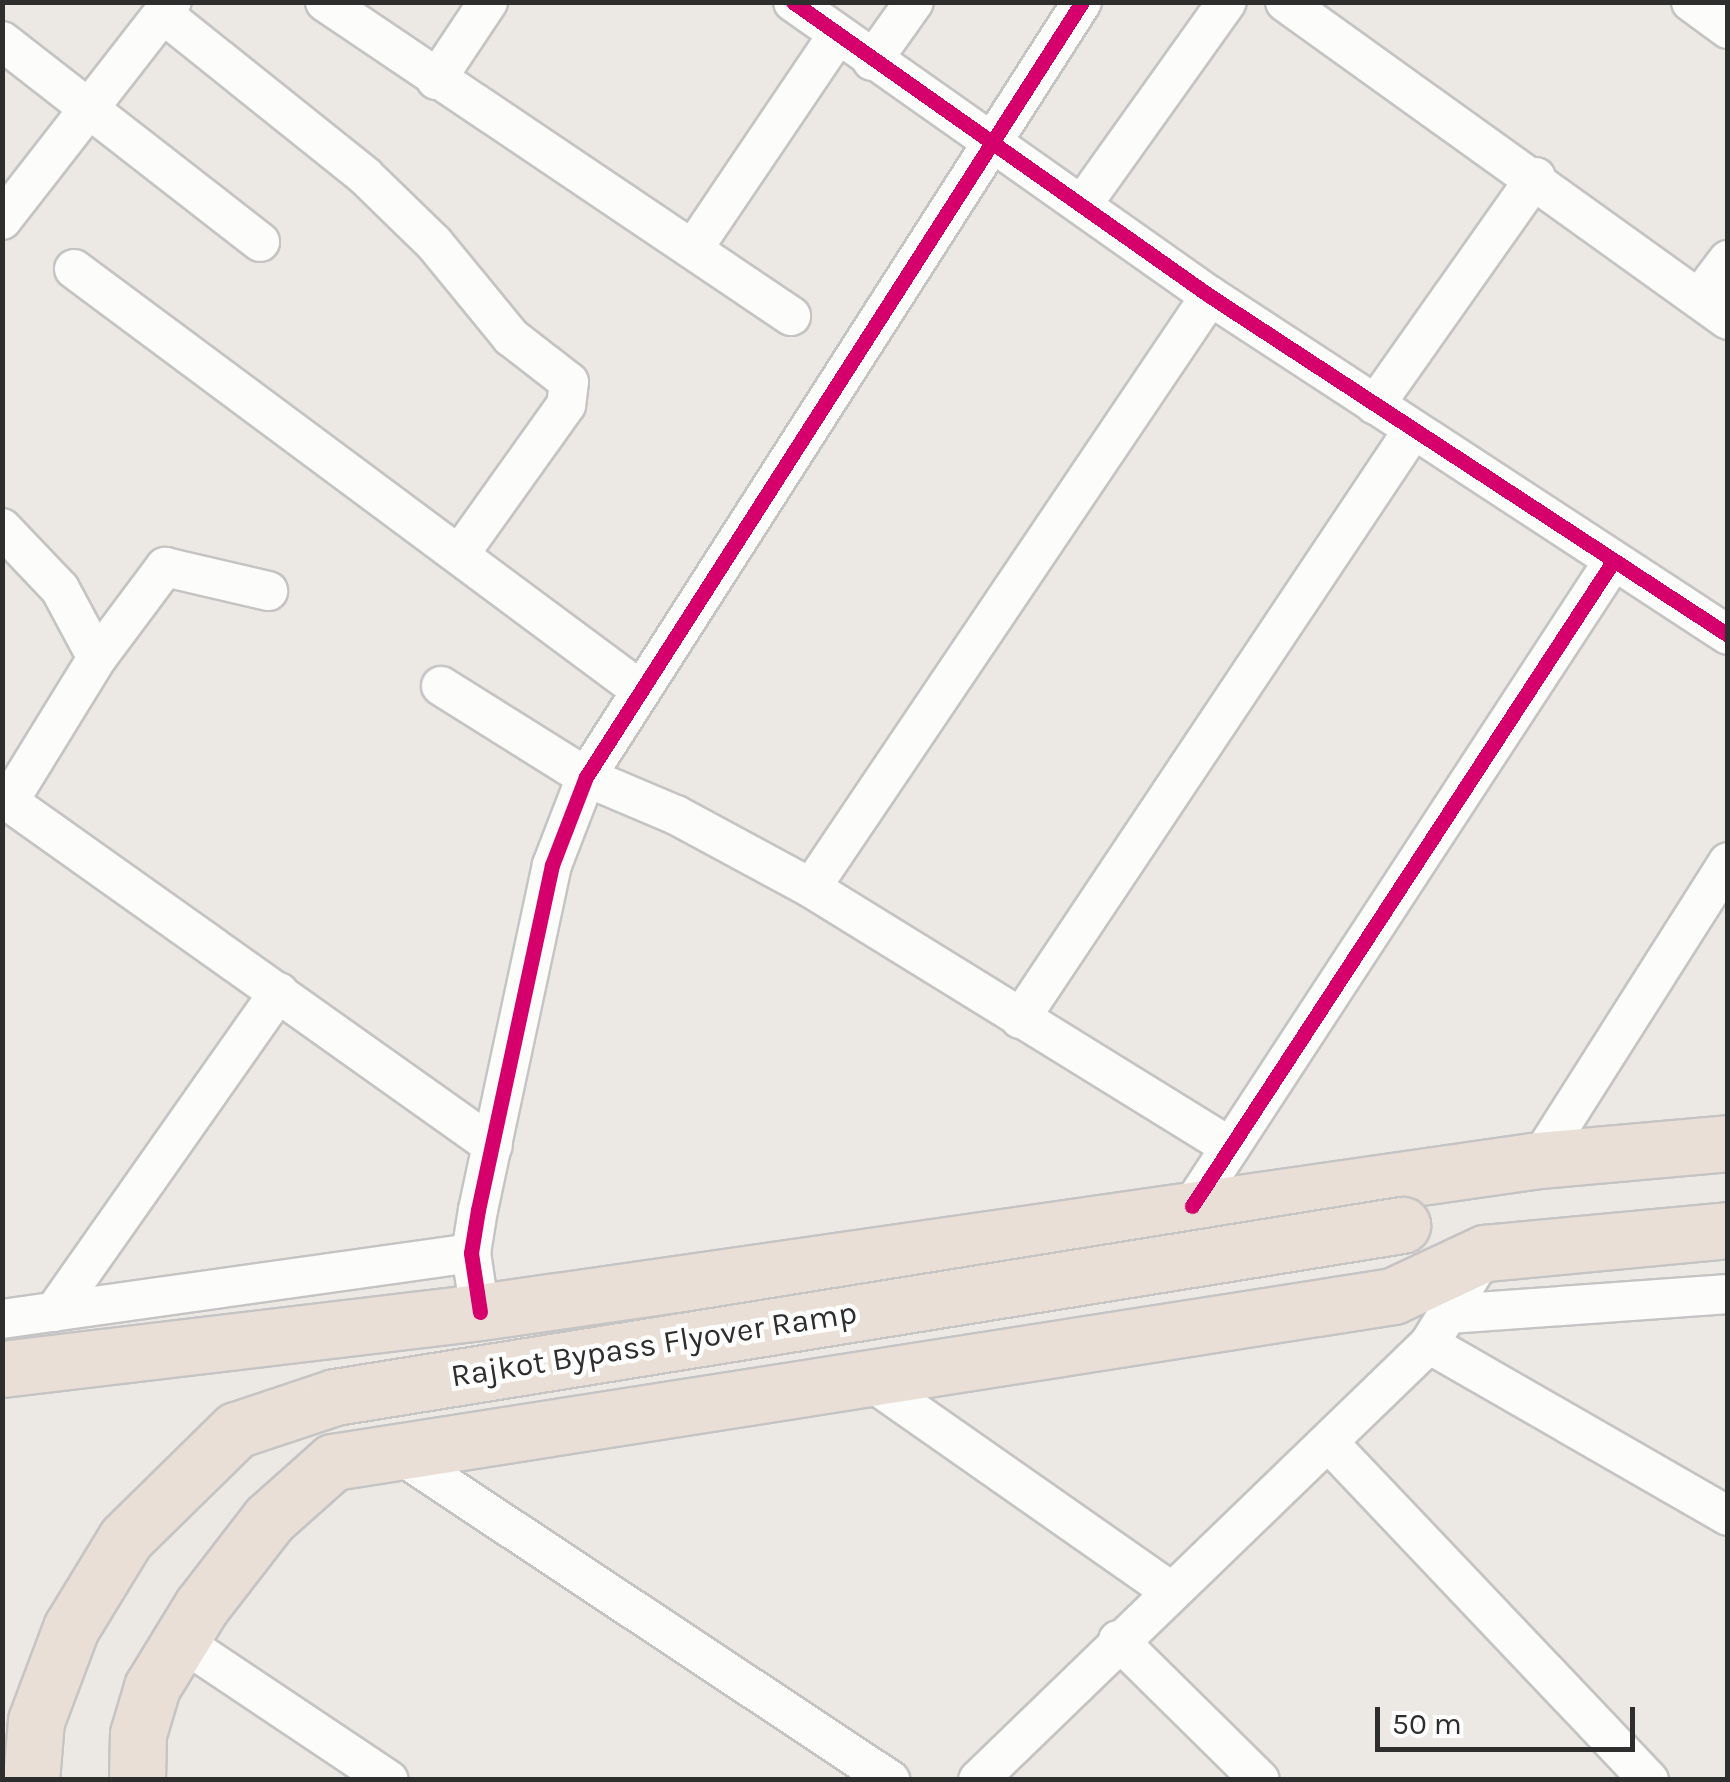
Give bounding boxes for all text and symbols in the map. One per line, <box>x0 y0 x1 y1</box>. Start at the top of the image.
street label: Rajkot Bypass Flyover Ramp <box>448 1294 860 1396</box>
scale bar <box>1380 1687 1640 1749</box>
text: 50 m <box>1392 1706 1462 1742</box>

